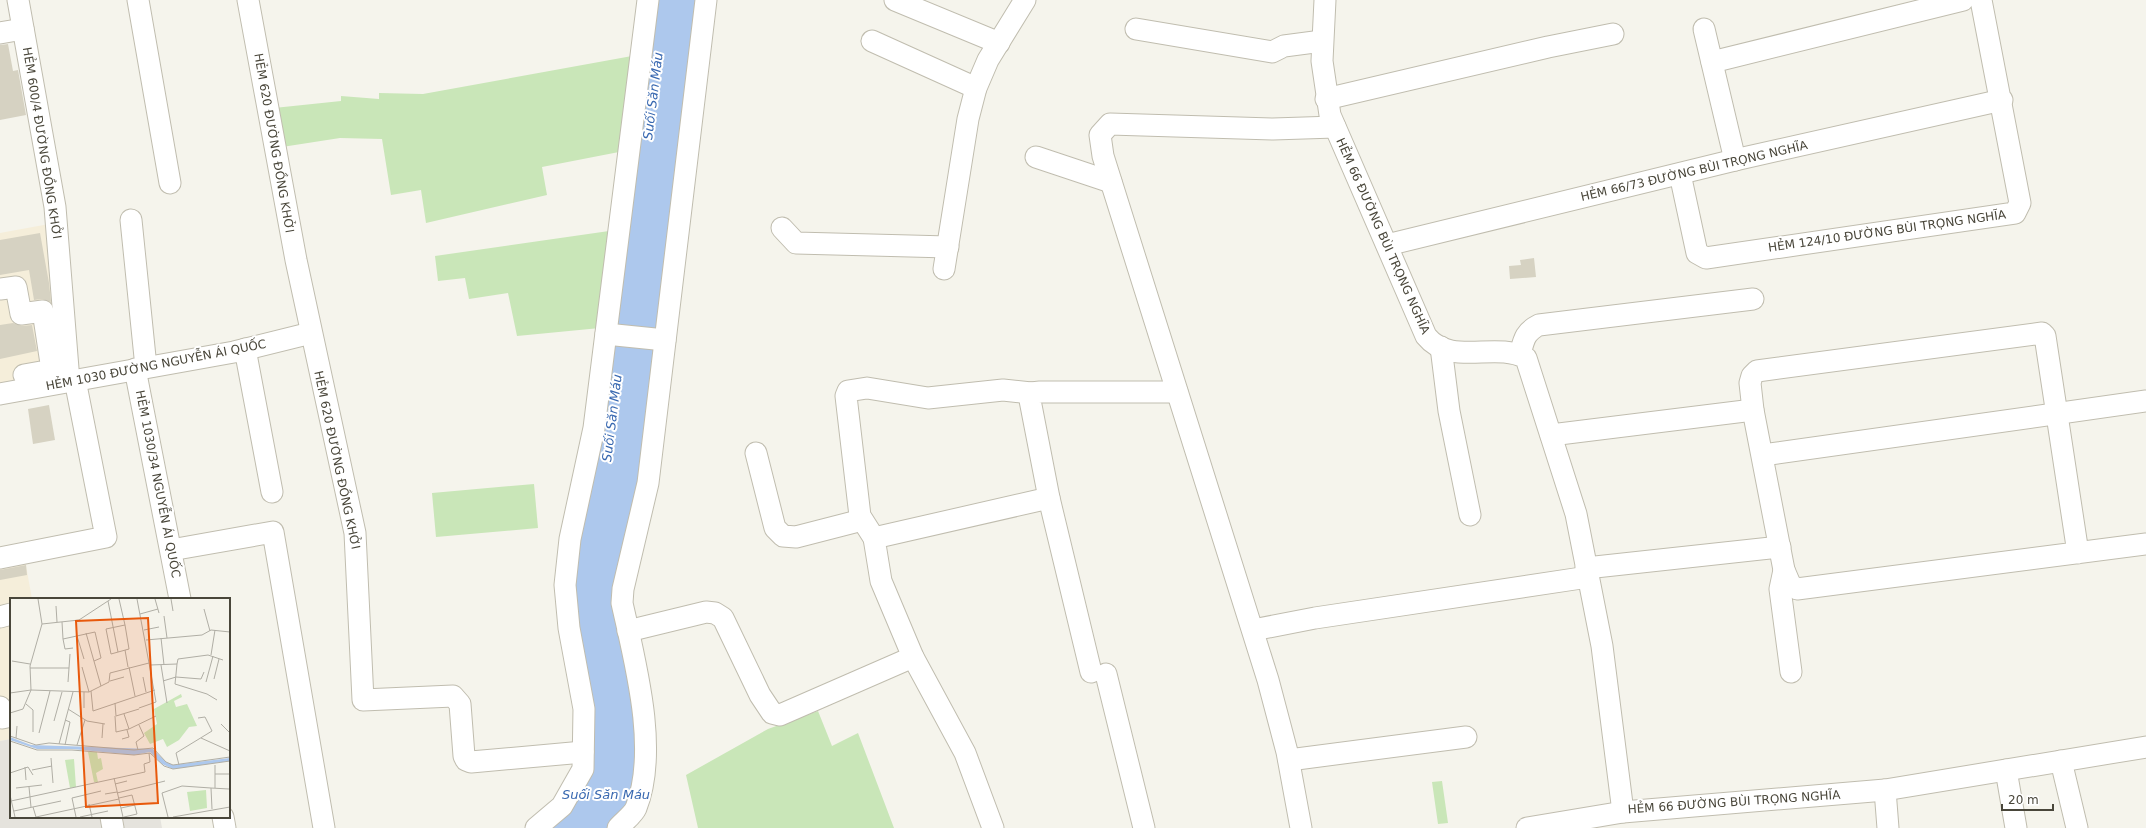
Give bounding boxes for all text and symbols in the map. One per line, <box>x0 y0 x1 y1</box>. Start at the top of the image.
street label: HẺM 600/4 ĐƯỜNG ĐỒNG KHỞI <box>20 46 66 240</box>
water label: Suối Săn Máu <box>640 51 666 141</box>
street label: HẺM 620 ĐƯỜNG ĐỒNG KHỞI <box>251 52 299 234</box>
street label: HẺM 66 ĐƯỜNG BÙI TRỌNG NGHĨA <box>1333 135 1435 337</box>
street label: HẺM 66/73 ĐƯỜNG BÙI TRỌNG NGHĨA <box>1579 136 1810 204</box>
street label: HẺM 124/10 ĐƯỜNG BÙI TRỌNG NGHĨA <box>1767 205 2008 255</box>
street label: HẺM 1030 ĐƯỜNG NGUYỄN ÁI QUỐC <box>44 335 267 393</box>
street label: HẺM 620 ĐƯỜNG ĐỒNG KHỞI <box>311 369 365 551</box>
water label: Suối Săn Máu <box>599 373 625 463</box>
street label: HẺM 1030/34 NGUYỄN ÁI QUỐC <box>133 389 185 579</box>
inset map <box>10 598 230 818</box>
street label: HẺM 66 ĐƯỜNG BÙI TRỌNG NGHĨA <box>1627 786 1842 816</box>
scale bar <box>2002 786 2053 812</box>
water label: Suối Săn Máu <box>562 787 650 802</box>
text: 20 m <box>2008 793 2039 807</box>

